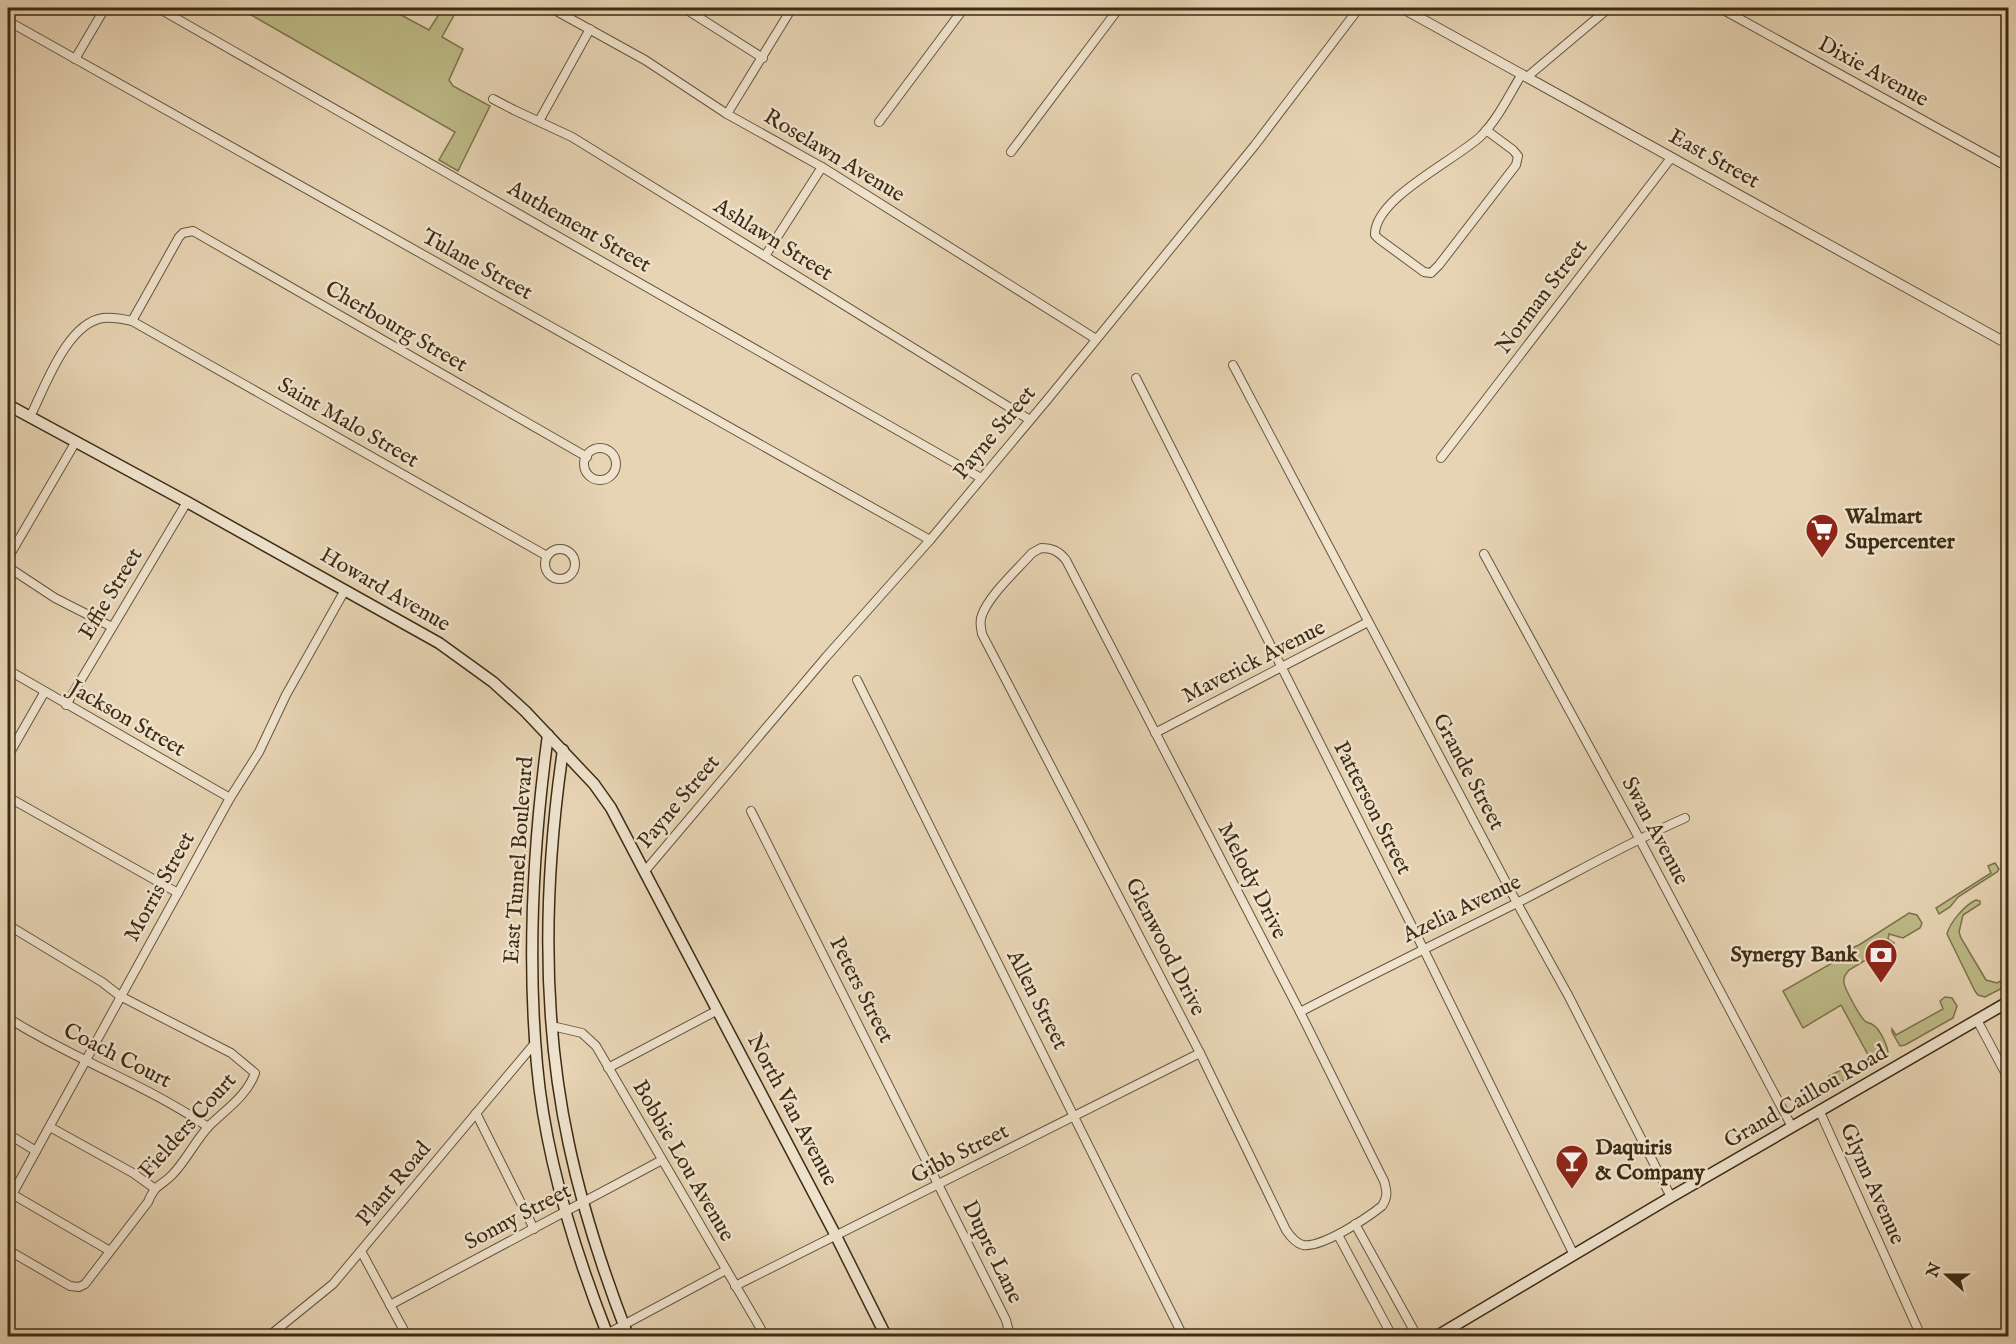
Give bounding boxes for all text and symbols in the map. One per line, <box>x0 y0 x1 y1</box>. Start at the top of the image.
street label: Dixie Avenue <box>1813 30 1933 114</box>
street label: Roselawn Avenue <box>758 103 910 209</box>
street label: East Street <box>1664 123 1765 196</box>
street label: Authement Street <box>501 174 656 280</box>
street label: Ashlawn Street <box>707 192 838 288</box>
street label: Tulane Street <box>417 223 538 307</box>
street label: Norman Street <box>1490 234 1594 360</box>
street label: Cherbourg Street <box>320 275 473 379</box>
street label: Saint Malo Street <box>273 371 424 475</box>
street label: Payne Street <box>948 380 1043 486</box>
place label: Walmart Supercenter <box>1844 503 1956 556</box>
supermarket icon: Walmart Supercenter <box>1804 512 1840 559</box>
street label: Howard Avenue <box>315 541 455 639</box>
street label: Effie Street <box>73 543 149 645</box>
street label: Maverick Avenue <box>1178 614 1330 710</box>
street label: Jackson Street <box>61 673 191 764</box>
street label: Grande Street <box>1426 709 1511 836</box>
street label: Patterson Street <box>1326 737 1418 880</box>
street label: Payne Street <box>632 749 727 855</box>
street label: East Tunnel Boulevard <box>498 755 540 964</box>
street label: Swan Avenue <box>1615 772 1695 890</box>
street label: Melody Drive <box>1211 818 1293 944</box>
street label: Morris Street <box>118 827 202 947</box>
street label: Azelia Avenue <box>1397 868 1526 950</box>
street label: Glenwood Drive <box>1118 873 1212 1021</box>
street label: Peters Street <box>822 932 900 1048</box>
bank icon: Synergy Bank <box>1863 937 1899 984</box>
place label: Synergy Bank <box>1730 941 1859 969</box>
street label: Allen Street <box>1000 945 1074 1055</box>
street label: Coach Court <box>58 1017 176 1095</box>
street label: North Van Avenue <box>740 1029 844 1191</box>
street label: Grand Caillou Road <box>1719 1039 1893 1155</box>
street label: Fielders Court <box>133 1067 243 1185</box>
street label: Bobbie Lou Avenue <box>625 1075 741 1247</box>
street label: Gibb Street <box>906 1117 1014 1191</box>
street label: Glynn Avenue <box>1833 1119 1911 1249</box>
place label: Daquiris & Company <box>1595 1134 1706 1187</box>
street label: Plant Road <box>350 1136 438 1232</box>
bar icon: Daquiris & Company <box>1554 1143 1590 1190</box>
street label: Sonny Street <box>460 1177 576 1257</box>
street label: Dupre Lane <box>955 1196 1029 1308</box>
north arrow <box>1917 1245 1977 1305</box>
text: N <box>1923 1260 1947 1281</box>

